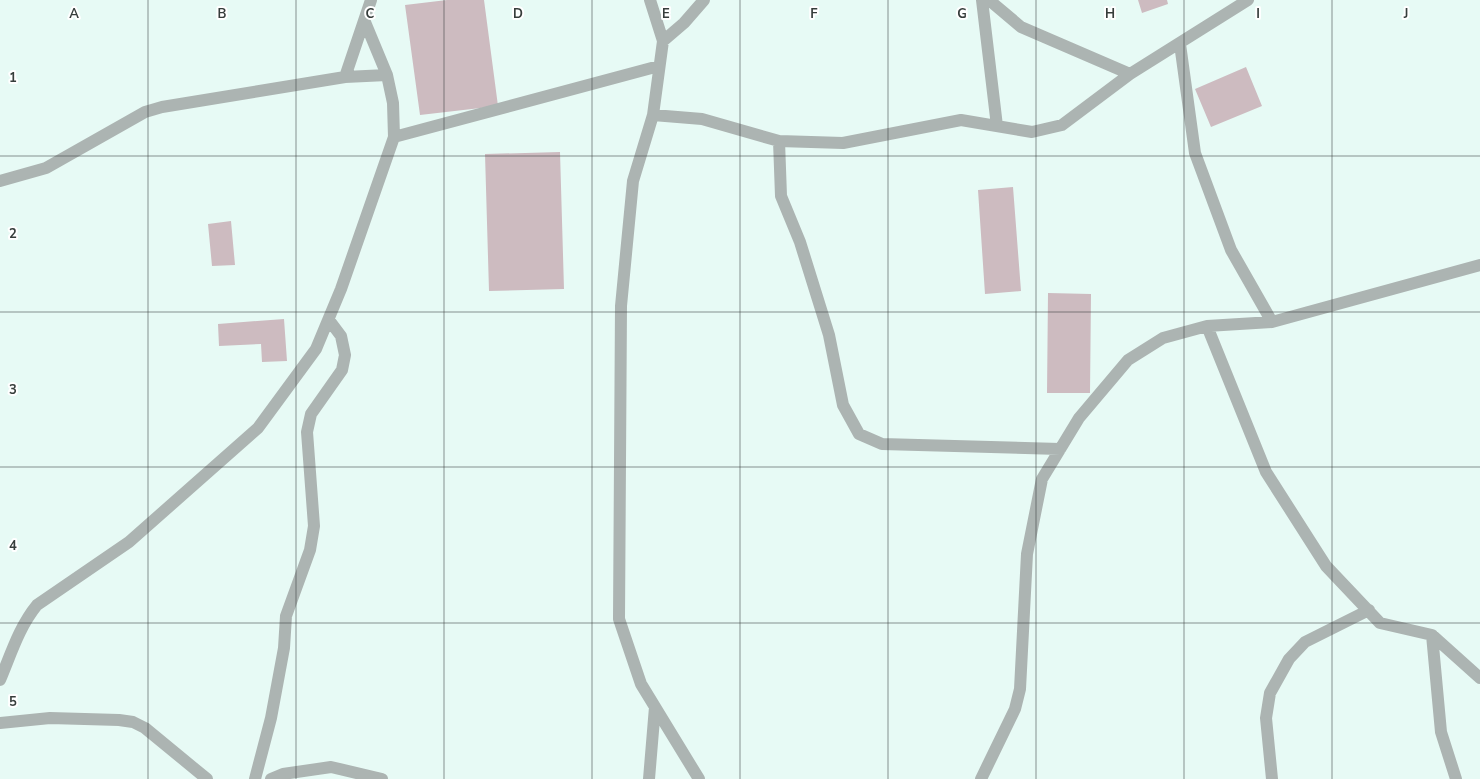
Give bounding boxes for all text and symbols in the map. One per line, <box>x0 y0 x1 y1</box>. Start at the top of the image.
text: A <box>69 5 79 23</box>
text: B <box>218 5 227 23</box>
text: C <box>366 5 375 23</box>
text: D <box>513 5 523 23</box>
text: E <box>662 5 670 23</box>
text: F <box>810 5 818 23</box>
text: G <box>957 5 967 23</box>
text: H <box>1105 5 1115 23</box>
text: I <box>1256 5 1260 23</box>
text: J <box>1403 5 1408 23</box>
text: 1 <box>9 69 17 87</box>
text: 2 <box>9 225 17 243</box>
text: 3 <box>9 381 17 399</box>
text: 4 <box>9 537 17 555</box>
text: 5 <box>9 693 17 711</box>

